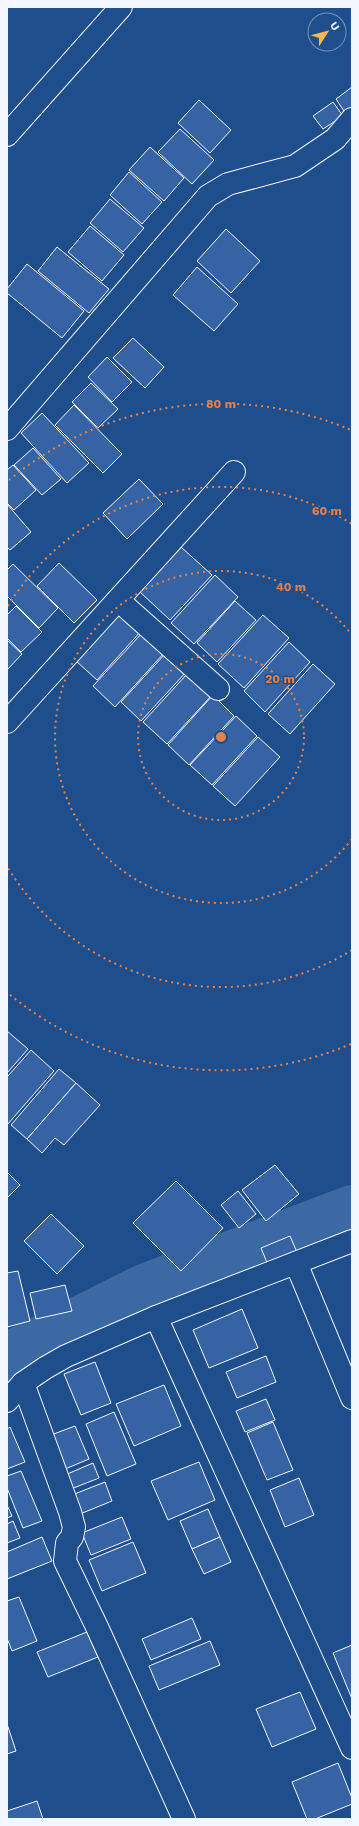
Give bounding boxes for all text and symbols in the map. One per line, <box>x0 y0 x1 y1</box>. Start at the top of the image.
north arrow <box>307 12 347 52</box>
text: U <box>327 19 342 34</box>
text: 80 m <box>206 397 236 411</box>
text: 60 m <box>312 504 342 518</box>
text: 40 m <box>276 580 306 594</box>
text: 20 m <box>265 672 295 686</box>
centre of rings <box>214 730 228 744</box>

